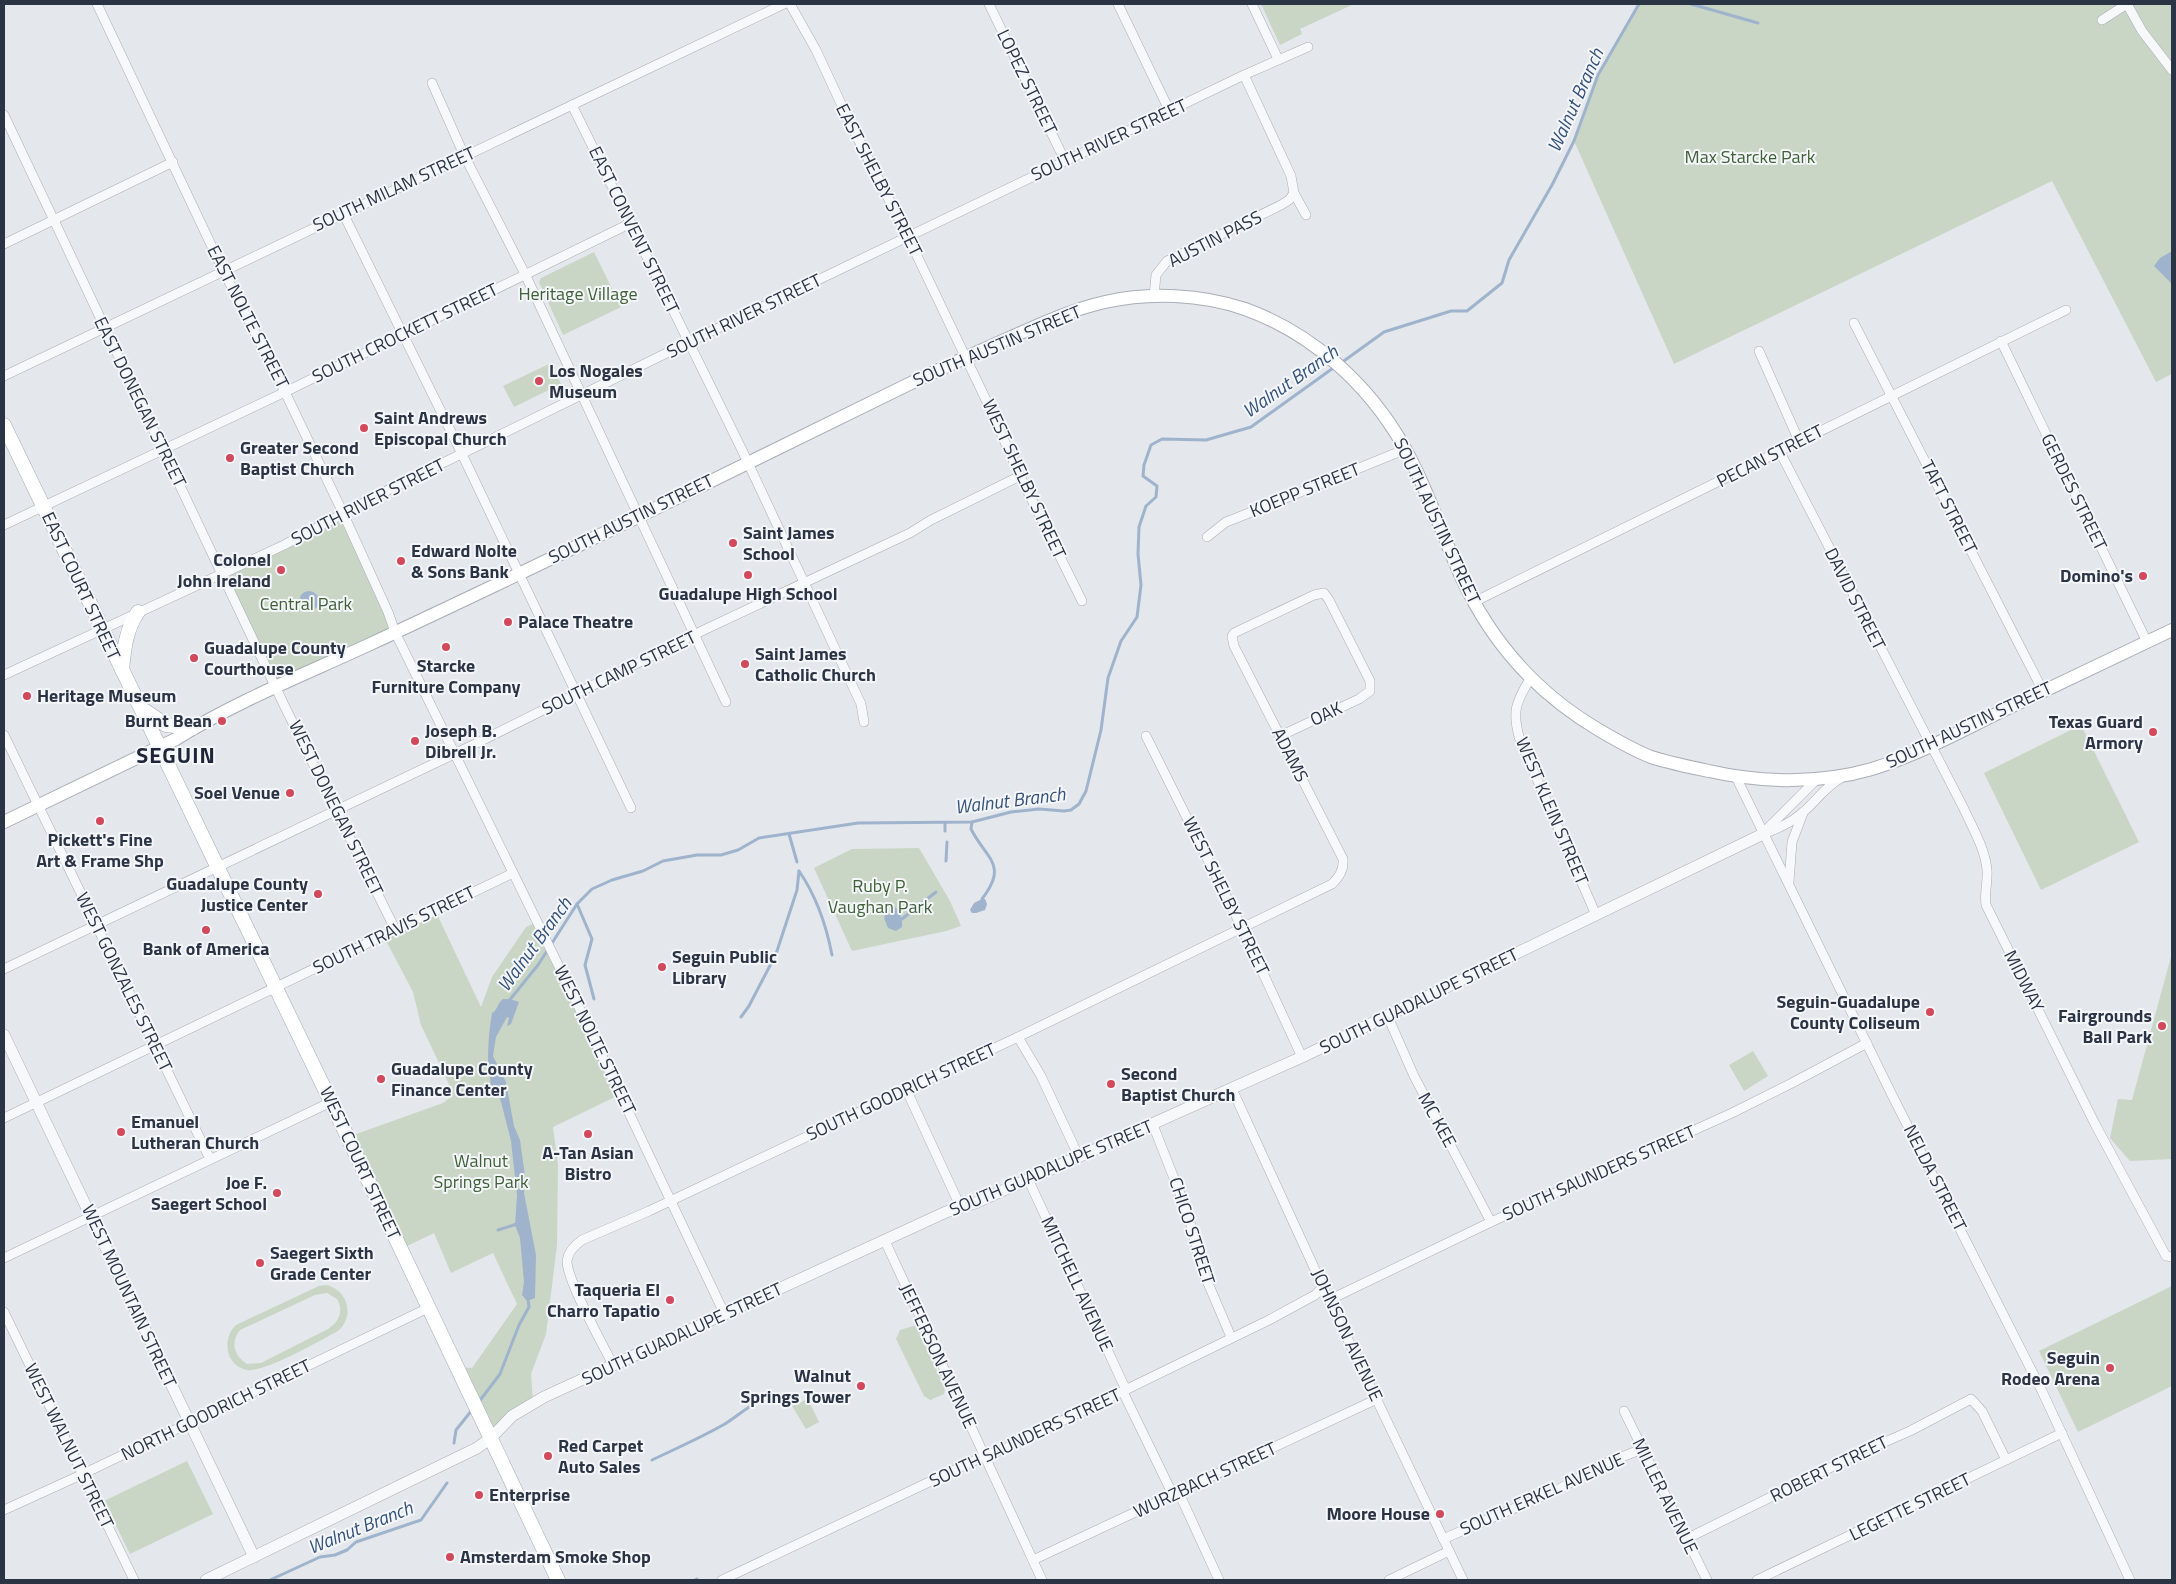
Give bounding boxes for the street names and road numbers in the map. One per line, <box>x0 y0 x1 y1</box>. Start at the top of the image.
street label: LOPEZ STREET <box>990 25 1065 139</box>
street label: SOUTH RIVER STREET <box>1026 91 1192 188</box>
street label: EAST SHELBY STREET <box>829 99 930 261</box>
street label: SOUTH MILAM STREET <box>308 139 480 238</box>
street label: EAST CONVENT STREET <box>582 142 687 318</box>
street label: AUSTIN PASS <box>1163 203 1266 274</box>
street label: EAST NOLTE STREET <box>201 240 297 394</box>
street label: SOUTH RIVER STREET <box>662 266 826 365</box>
street label: SOUTH CROCKETT STREET <box>307 275 503 389</box>
street label: SOUTH AUSTIN STREET <box>908 298 1086 393</box>
street label: EAST DONEGAN STREET <box>87 312 194 492</box>
street label: WEST SHELBY STREET <box>976 394 1074 564</box>
street label: PECAN STREET <box>1712 417 1828 494</box>
street label: GERDES STREET <box>2034 429 2115 555</box>
street label: SOUTH AUSTIN STREET <box>1387 433 1488 609</box>
street label: SOUTH RIVER STREET <box>286 451 450 552</box>
street label: KOEPP STREET <box>1246 455 1364 524</box>
street label: TAFT STREET <box>1914 455 1985 559</box>
street label: SOUTH AUSTIN STREET <box>544 467 718 570</box>
street label: EAST COURT STREET <box>35 507 128 665</box>
street label: DAVID STREET <box>1818 543 1893 655</box>
street label: SOUTH CAMP STREET <box>537 623 701 722</box>
street label: SOUTH AUSTIN STREET <box>1881 674 2057 775</box>
street label: OAK <box>1305 694 1346 733</box>
street label: WEST DONEGAN STREET <box>282 716 391 901</box>
street label: ADAMS <box>1265 723 1316 787</box>
street label: WEST KLEIN STREET <box>1509 733 1596 889</box>
street label: WEST SHELBY STREET <box>1176 812 1277 980</box>
street label: SOUTH TRAVIS STREET <box>308 878 480 981</box>
street label: WEST GONZALES STREET <box>69 888 180 1076</box>
street label: SOUTH GUADALUPE STREET <box>1315 940 1523 1061</box>
street label: MIDWAY <box>1997 945 2052 1017</box>
street label: WEST NOLTE STREET <box>548 961 644 1119</box>
street label: SOUTH GOODRICH STREET <box>802 1035 1000 1147</box>
street label: WEST COURT STREET <box>313 1082 408 1244</box>
street label: MC KEE <box>1411 1087 1464 1152</box>
street label: SOUTH GUADALUPE STREET <box>945 1112 1157 1223</box>
street label: SOUTH SAUNDERS STREET <box>1498 1118 1700 1227</box>
street label: NELDA STREET <box>1897 1120 1974 1236</box>
street label: CHICO STREET <box>1162 1174 1223 1289</box>
street label: WEST MOUNTAIN STREET <box>75 1200 184 1392</box>
street label: MITCHELL AVENUE <box>1034 1212 1121 1356</box>
street label: JOHNSON AVENUE <box>1305 1264 1390 1406</box>
street label: SOUTH GUADALUPE STREET <box>577 1275 787 1392</box>
street label: JEFFERSON AVENUE <box>893 1279 984 1433</box>
street label: NORTH GOODRICH STREET <box>116 1352 316 1467</box>
street label: WEST WALNUT STREET <box>18 1359 121 1533</box>
street label: SOUTH SAUNDERS STREET <box>924 1381 1126 1494</box>
street label: ROBERT STREET <box>1765 1428 1893 1509</box>
street label: MILLER AVENUE <box>1626 1433 1705 1558</box>
street label: WURZBACH STREET <box>1129 1434 1281 1525</box>
street label: SOUTH ERKEL AVENUE <box>1455 1445 1628 1542</box>
street label: LEGETTE STREET <box>1845 1465 1976 1548</box>

